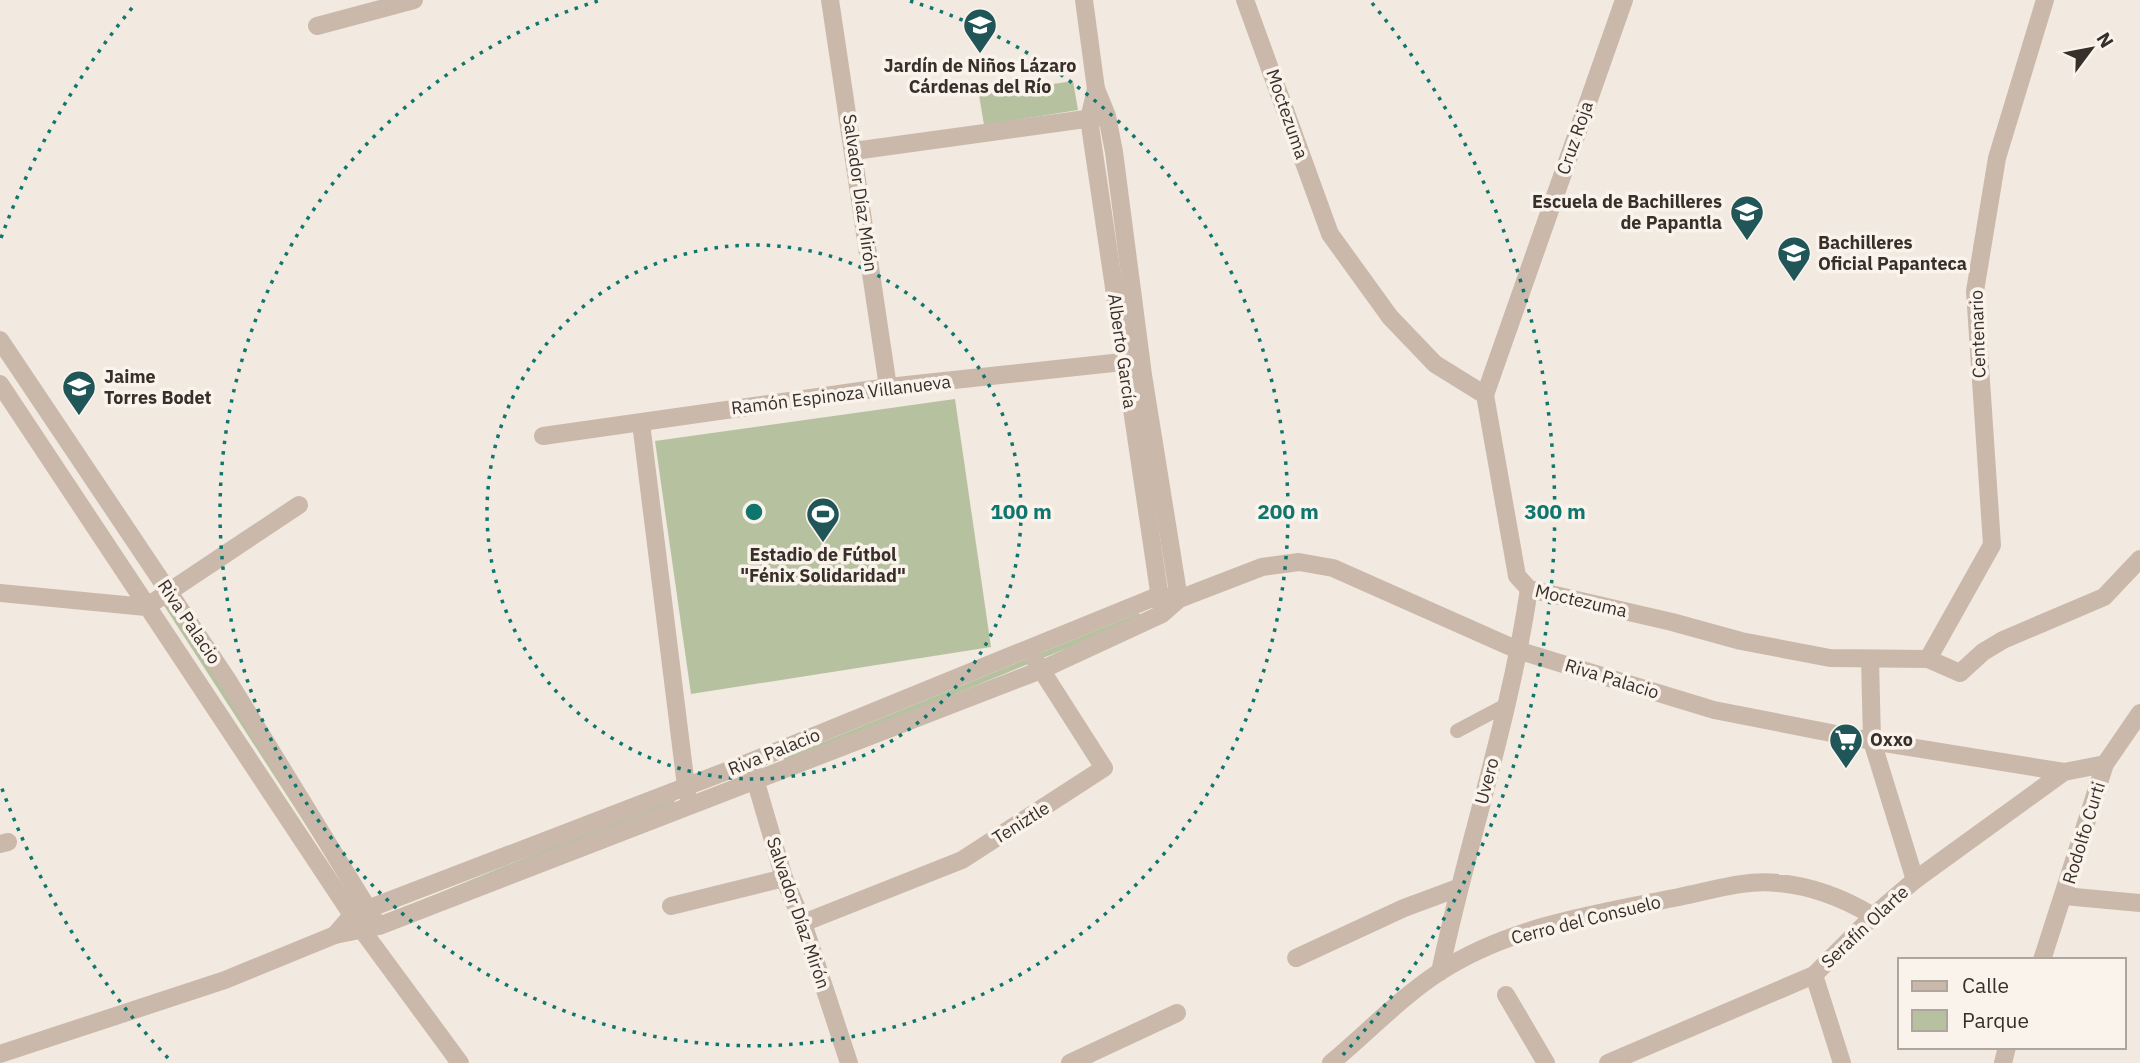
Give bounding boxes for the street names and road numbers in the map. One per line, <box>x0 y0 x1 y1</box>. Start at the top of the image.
street label: Moctezuma <box>1261 66 1314 162</box>
street label: Cruz Roja <box>1551 98 1598 178</box>
street label: Salvador Díaz Mirón <box>838 113 883 273</box>
street label: Centenario <box>1964 289 1991 379</box>
street label: Alberto García <box>1103 292 1142 410</box>
street label: Ramón Espinoza Villanueva <box>730 370 952 419</box>
street label: Riva Palacio <box>153 575 226 668</box>
street label: Moctezuma <box>1533 579 1630 622</box>
street label: Riva Palacio <box>1562 653 1662 704</box>
street label: Riva Palacio <box>725 723 823 780</box>
street label: Uvero <box>1469 755 1504 807</box>
street label: Rodolfo Curti <box>2057 779 2110 887</box>
street label: Teniztle <box>988 796 1054 849</box>
street label: Salvador Díaz Mirón <box>762 834 835 992</box>
street label: Serafín Olarte <box>1816 880 1913 973</box>
street label: Cerro del Consuelo <box>1509 890 1663 949</box>

